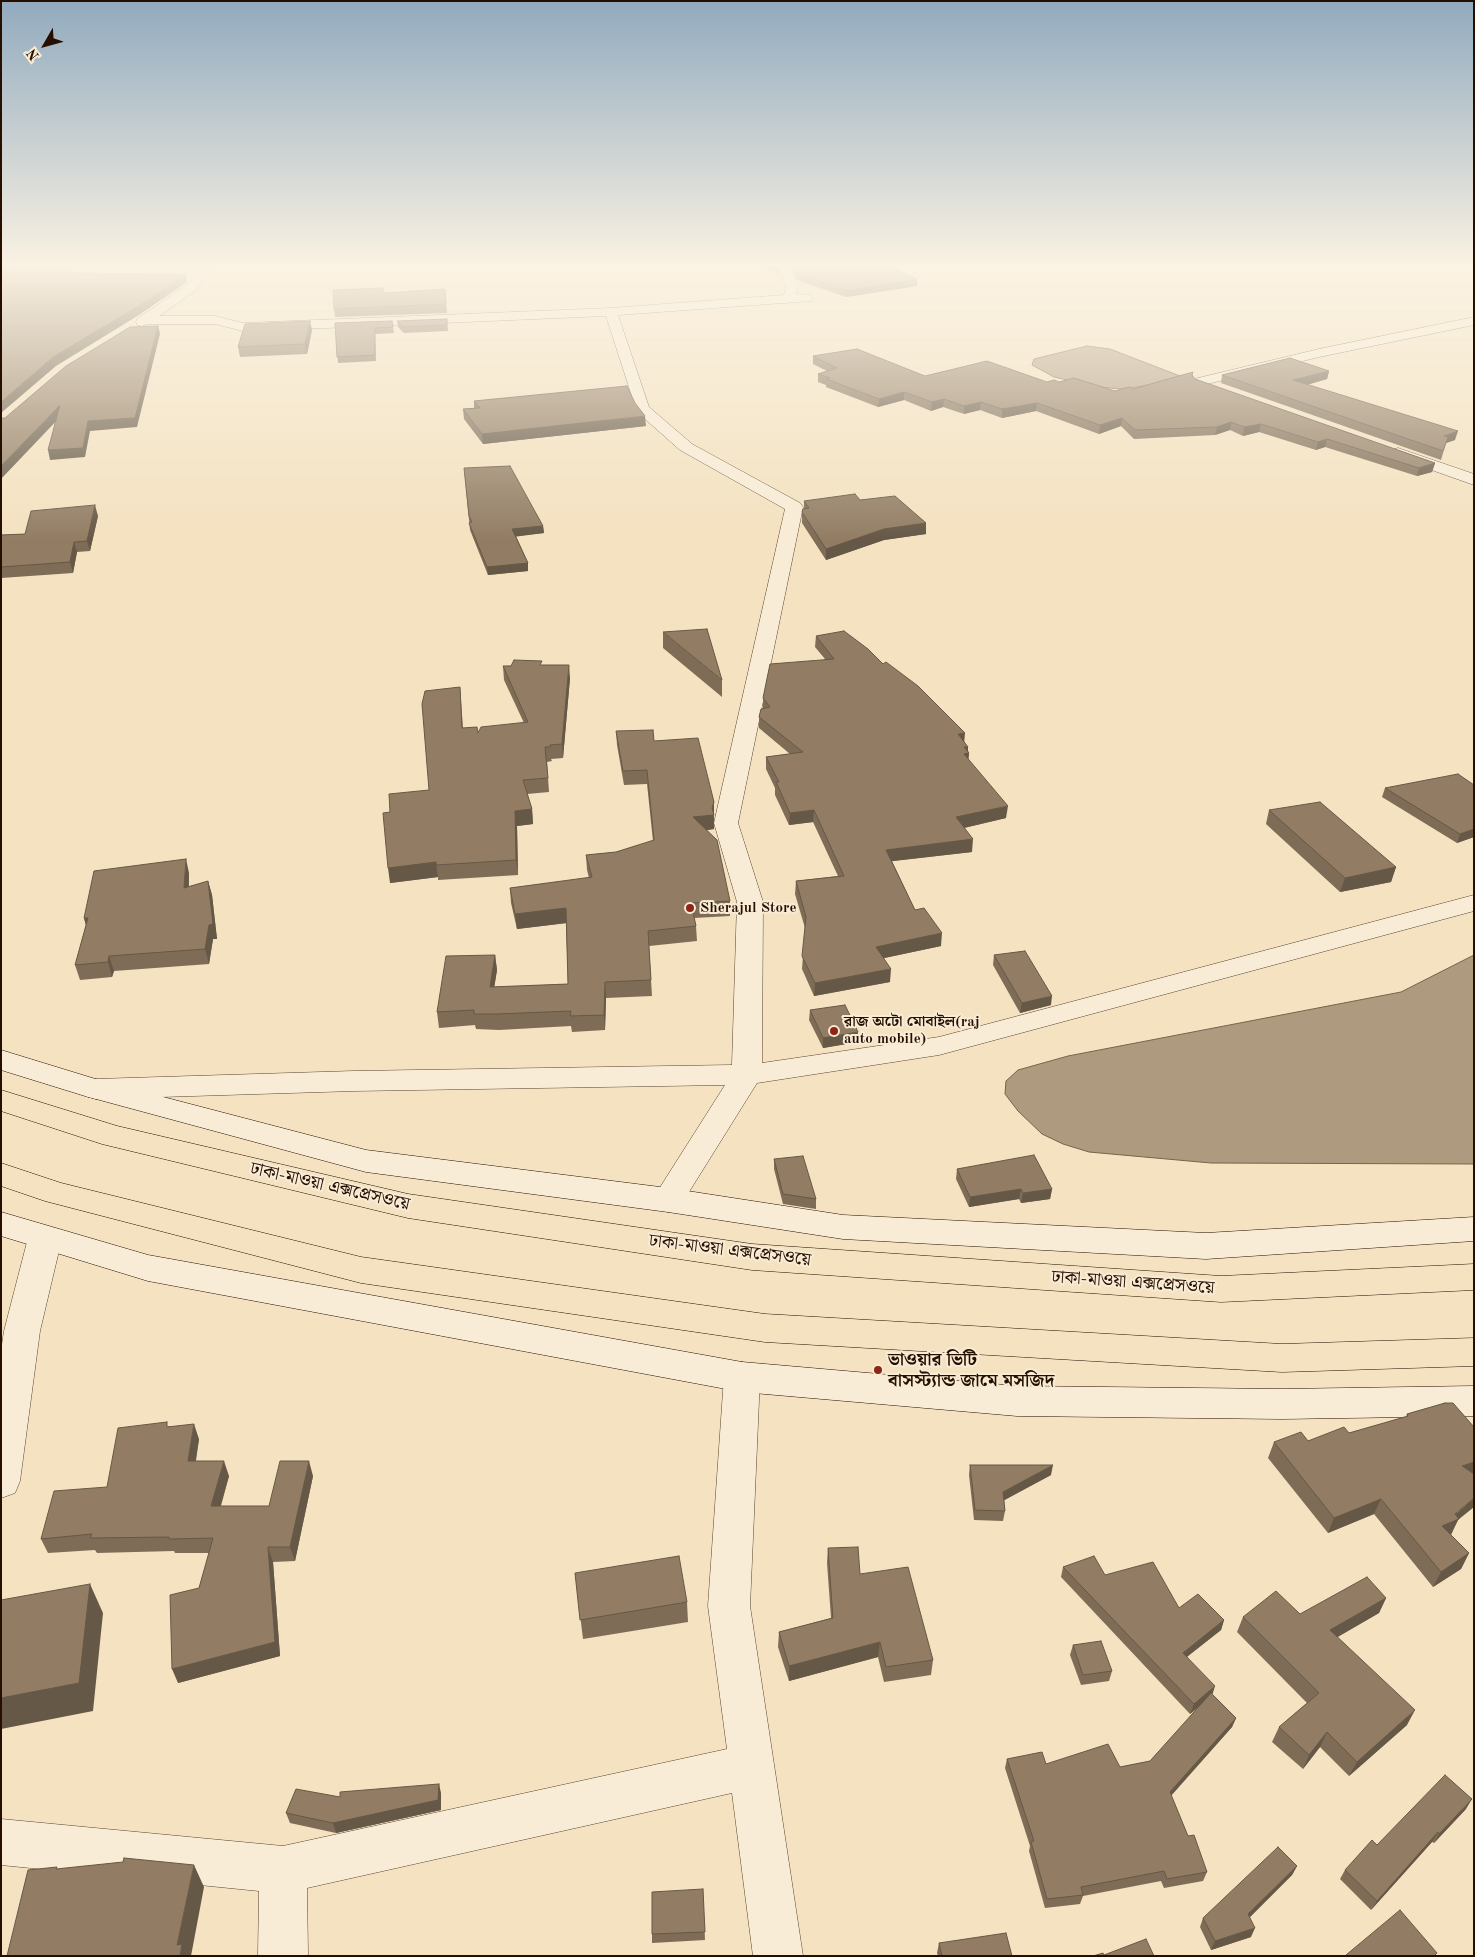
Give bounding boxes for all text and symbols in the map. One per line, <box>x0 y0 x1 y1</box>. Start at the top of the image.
north arrow <box>20 20 70 70</box>
text: N <box>24 46 42 63</box>
place label: Sherajul Store <box>700 899 797 917</box>
marker: Sherajul Store <box>684 902 696 914</box>
place label: রাজ অটো মোবাইল(raj auto mobile) <box>844 1013 980 1048</box>
marker: রাজ অটো মোবাইল(raj auto mobile) <box>828 1025 840 1037</box>
street label: ঢাকা-মাওয়া এক্সপ্রেসওয়ে <box>248 1158 412 1216</box>
street label: ঢাকা-মাওয়া এক্সপ্রেসওয়ে <box>648 1230 812 1272</box>
street label: ঢাকা-মাওয়া এক্সপ্রেসওয়ে <box>1051 1267 1215 1299</box>
place label: ভাওয়ার ভিটি বাসস্ট্যান্ড জামে মসজিদ <box>888 1349 1054 1392</box>
marker: ভাওয়ার ভিটি বাসস্ট্যান্ড জামে মসজিদ <box>872 1364 884 1376</box>

